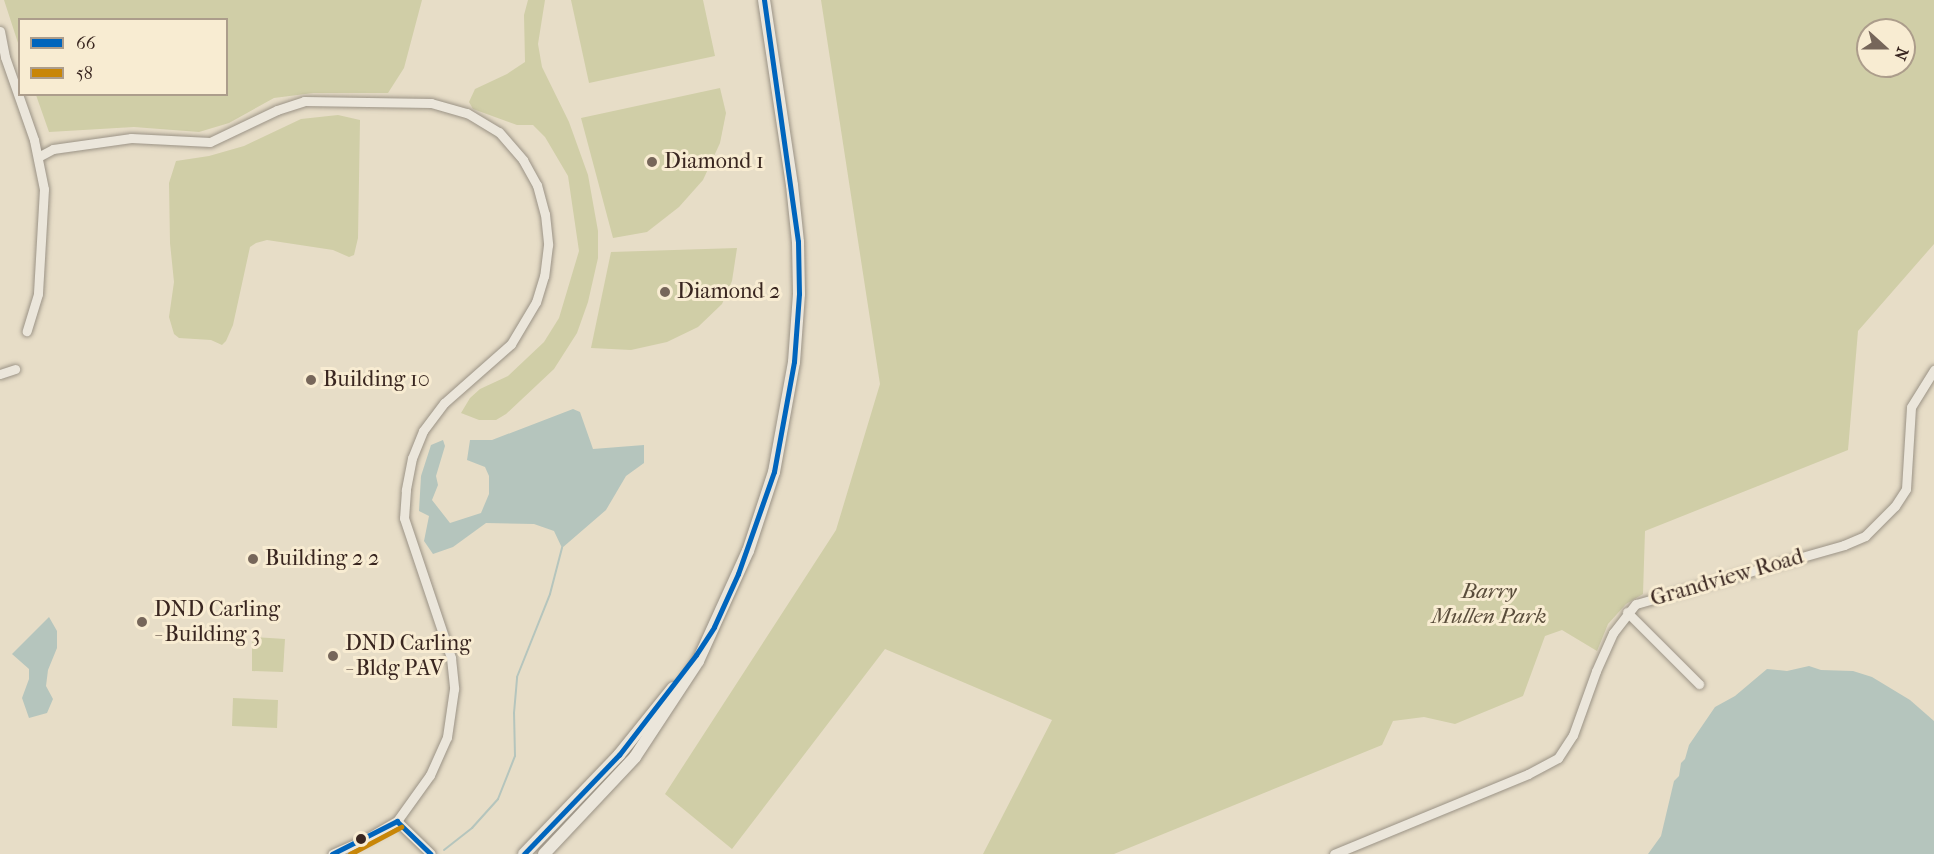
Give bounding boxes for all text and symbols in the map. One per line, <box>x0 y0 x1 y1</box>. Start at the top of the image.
legend <box>18 18 228 96</box>
north arrow <box>1856 18 1916 78</box>
text: 66 <box>76 33 96 54</box>
text: N <box>1890 45 1912 63</box>
text: 58 <box>76 63 93 84</box>
place label: Diamond 1 <box>664 149 764 175</box>
marker: Diamond 1 <box>645 155 659 169</box>
place label: Diamond 2 <box>677 279 780 305</box>
marker: Diamond 2 <box>658 285 672 299</box>
place label: Building 10 <box>323 367 430 393</box>
marker: Building 10 <box>304 373 318 387</box>
street label: Grandview Road <box>1648 544 1806 612</box>
place label: Building 2 2 <box>265 546 379 572</box>
marker: Building 2 2 <box>246 552 260 566</box>
park label: Barry Mullen Park <box>1432 578 1546 630</box>
place label: DND Carling - Building 3 <box>154 596 280 648</box>
marker: DND Carling - Building 3 <box>135 615 149 629</box>
place label: DND Carling - Bldg PAV <box>345 630 471 682</box>
marker: DND Carling - Bldg PAV <box>326 649 340 663</box>
unlabelled marker <box>355 833 367 845</box>

